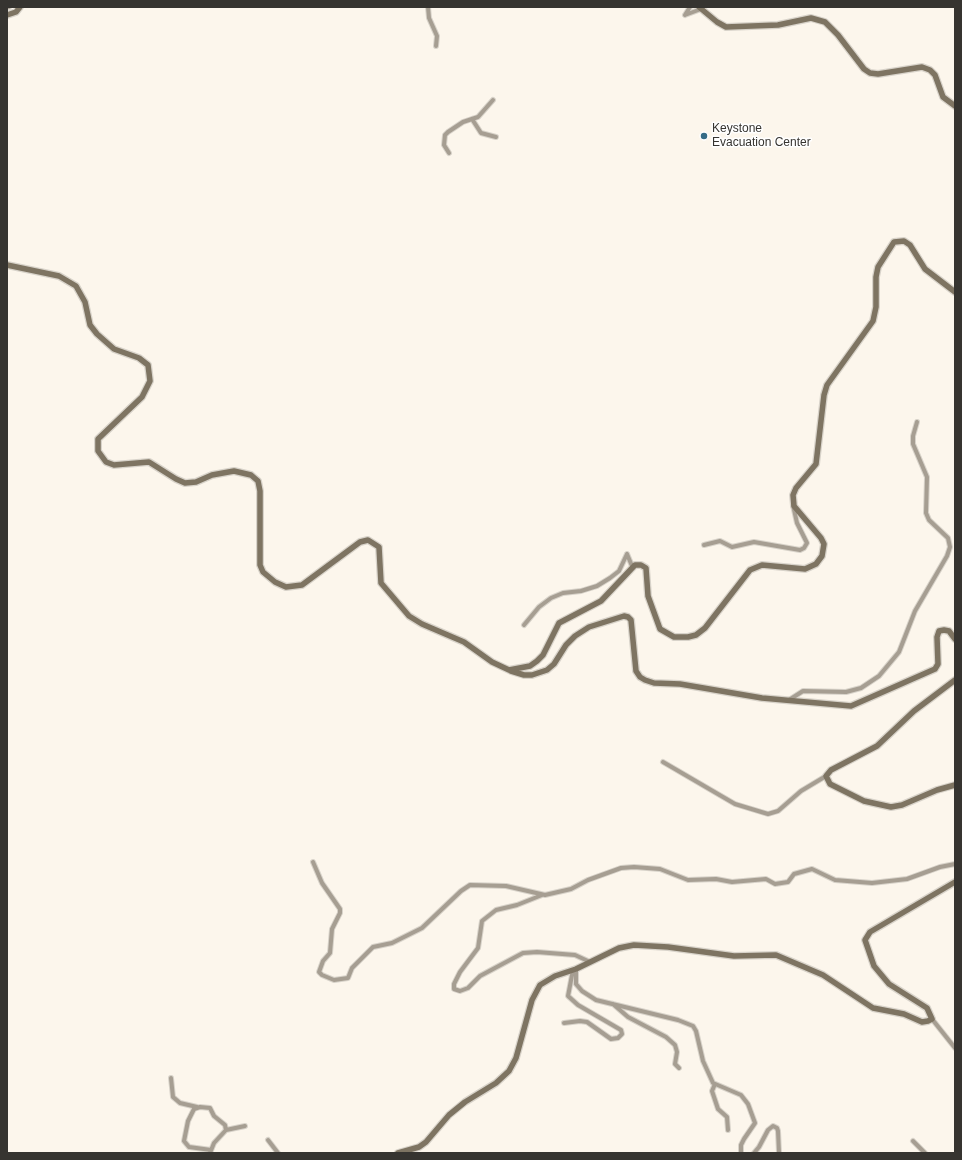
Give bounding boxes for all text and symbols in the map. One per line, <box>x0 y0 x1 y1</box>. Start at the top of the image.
place label: Keystone Evacuation Center <box>712 122 811 150</box>
marker: Keystone Evacuation Center <box>699 131 709 141</box>

